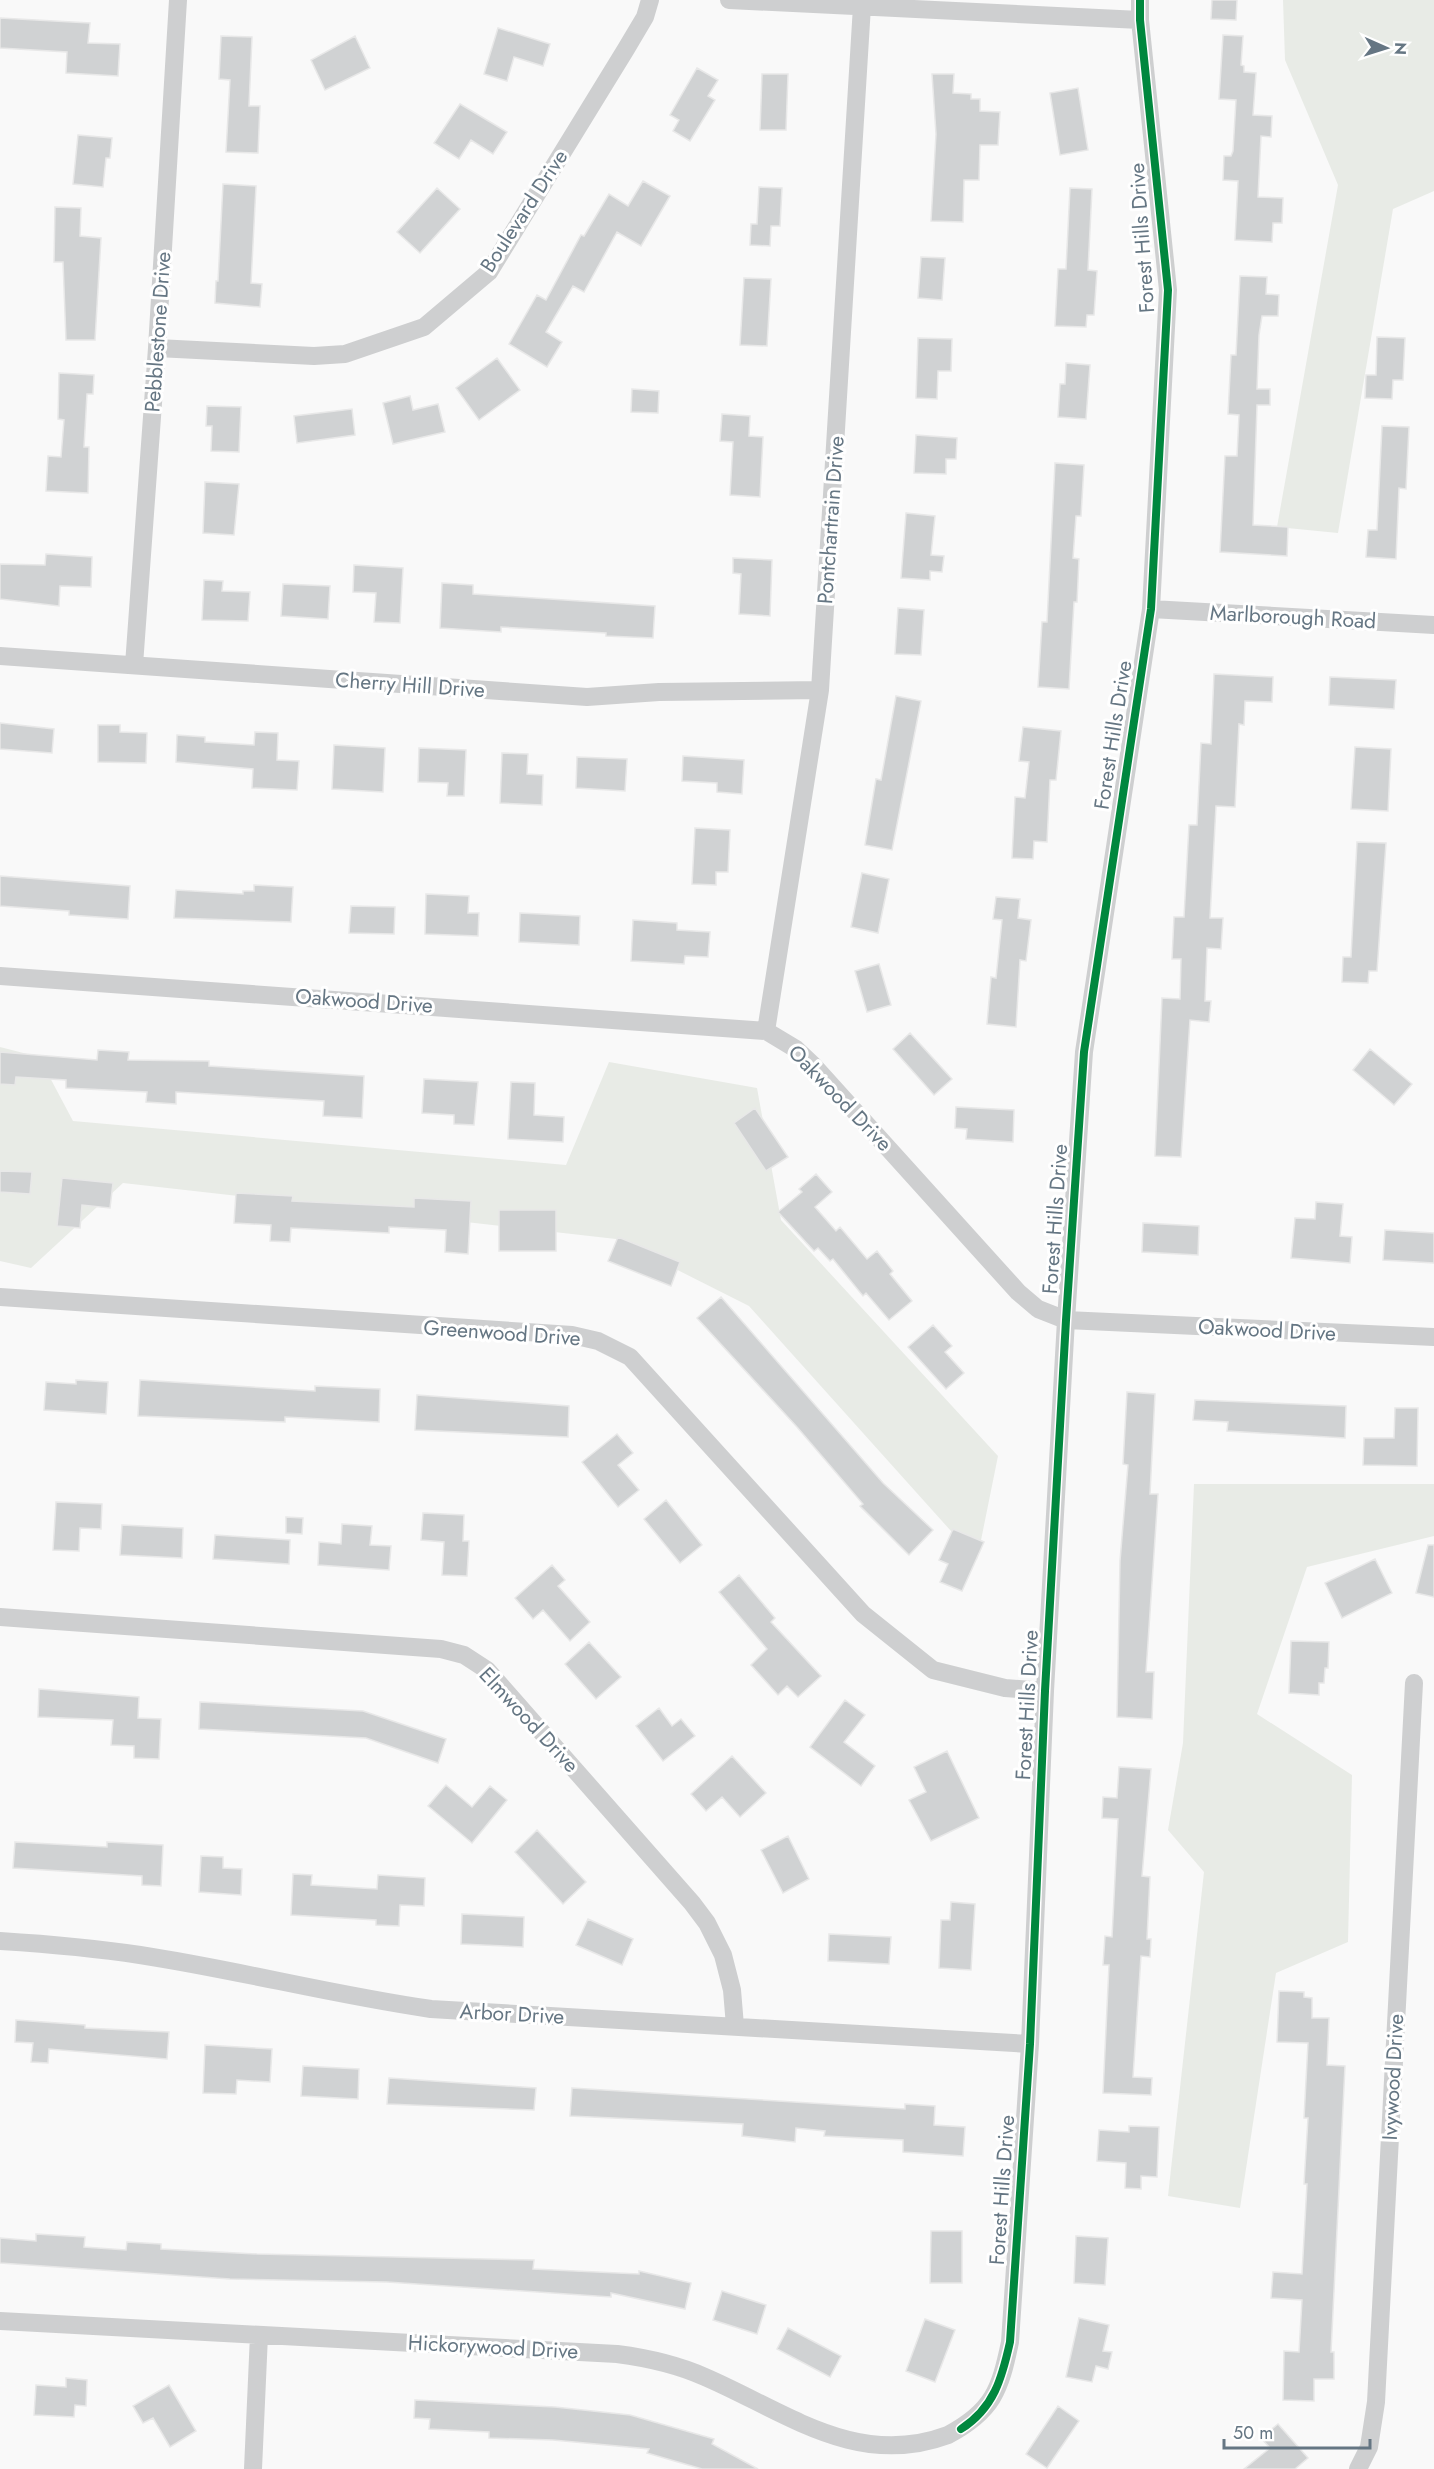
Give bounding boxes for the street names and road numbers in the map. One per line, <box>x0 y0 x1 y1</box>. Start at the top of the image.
street label: Boulevard Drive <box>473 144 575 278</box>
street label: Forest Hills Drive <box>1122 162 1162 314</box>
street label: Pebblestone Drive <box>137 250 179 413</box>
street label: Pontchartrain Drive <box>810 435 852 605</box>
street label: Marlborough Road <box>1209 598 1377 636</box>
street label: Forest Hills Drive <box>1086 658 1140 812</box>
street label: Cherry Hill Drive <box>334 665 486 705</box>
street label: Oakwood Drive <box>294 981 434 1021</box>
street label: Oakwood Drive <box>781 1038 899 1158</box>
street label: Forest Hills Drive <box>1035 1143 1075 1295</box>
street label: Oakwood Drive <box>1197 1311 1337 1349</box>
street label: Greenwood Drive <box>422 1313 582 1353</box>
street label: Forest Hills Drive <box>1008 1629 1046 1781</box>
street label: Elmwood Drive <box>472 1661 586 1780</box>
street label: Arbor Drive <box>459 1996 565 2032</box>
street label: Ivywood Drive <box>1375 2013 1411 2141</box>
street label: Forest Hills Drive <box>982 2114 1022 2266</box>
street label: Hickorywood Drive <box>407 2328 579 2366</box>

